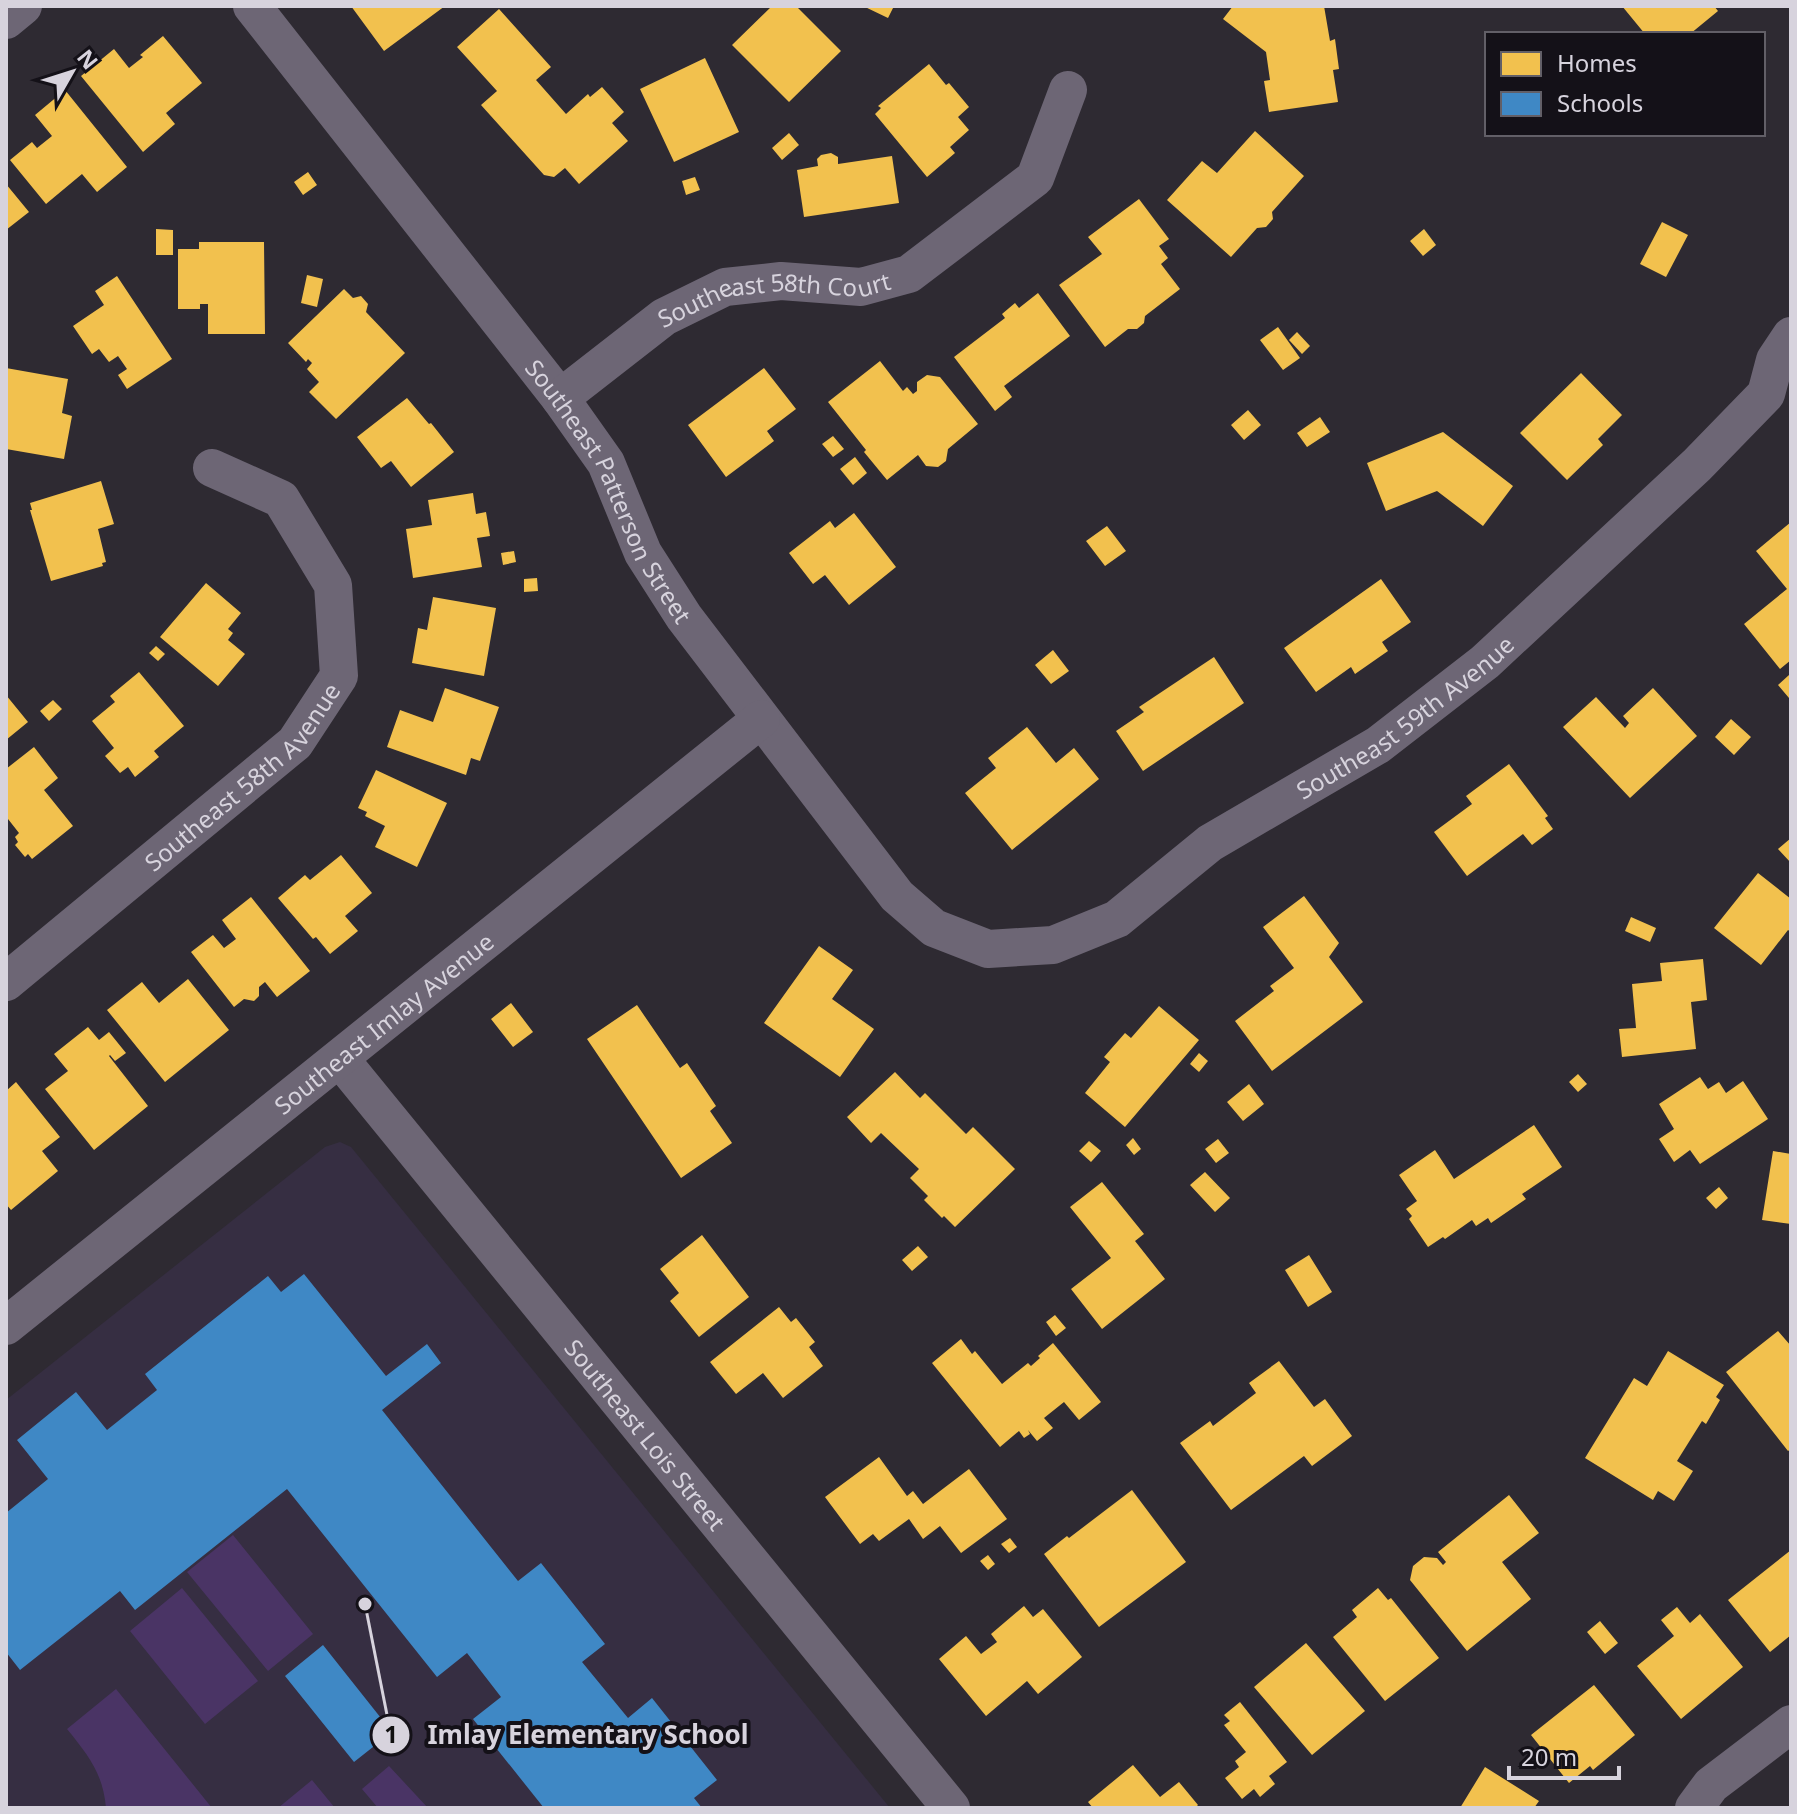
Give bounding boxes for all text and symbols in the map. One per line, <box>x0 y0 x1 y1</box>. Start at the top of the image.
north arrow <box>32 32 112 112</box>
legend <box>1485 32 1765 136</box>
text: N <box>71 42 106 75</box>
text: Homes <box>1557 46 1637 79</box>
text: Schools <box>1557 86 1643 119</box>
street label: Southeast 58th Court <box>652 263 894 334</box>
street label: Southeast Patterson Street <box>519 352 700 629</box>
street label: Southeast 59th Avenue <box>1290 627 1520 806</box>
street label: Southeast 58th Avenue <box>137 676 347 878</box>
street label: Southeast Imlay Avenue <box>267 924 500 1121</box>
street label: Southeast Lois Street <box>558 1332 734 1537</box>
callout: Imlay Elementary School <box>371 1710 764 1760</box>
text: Imlay Elementary School <box>428 1716 748 1752</box>
text: 1 <box>384 1717 398 1750</box>
scale bar <box>1509 1730 1619 1780</box>
text: 20 m <box>1521 1740 1577 1773</box>

